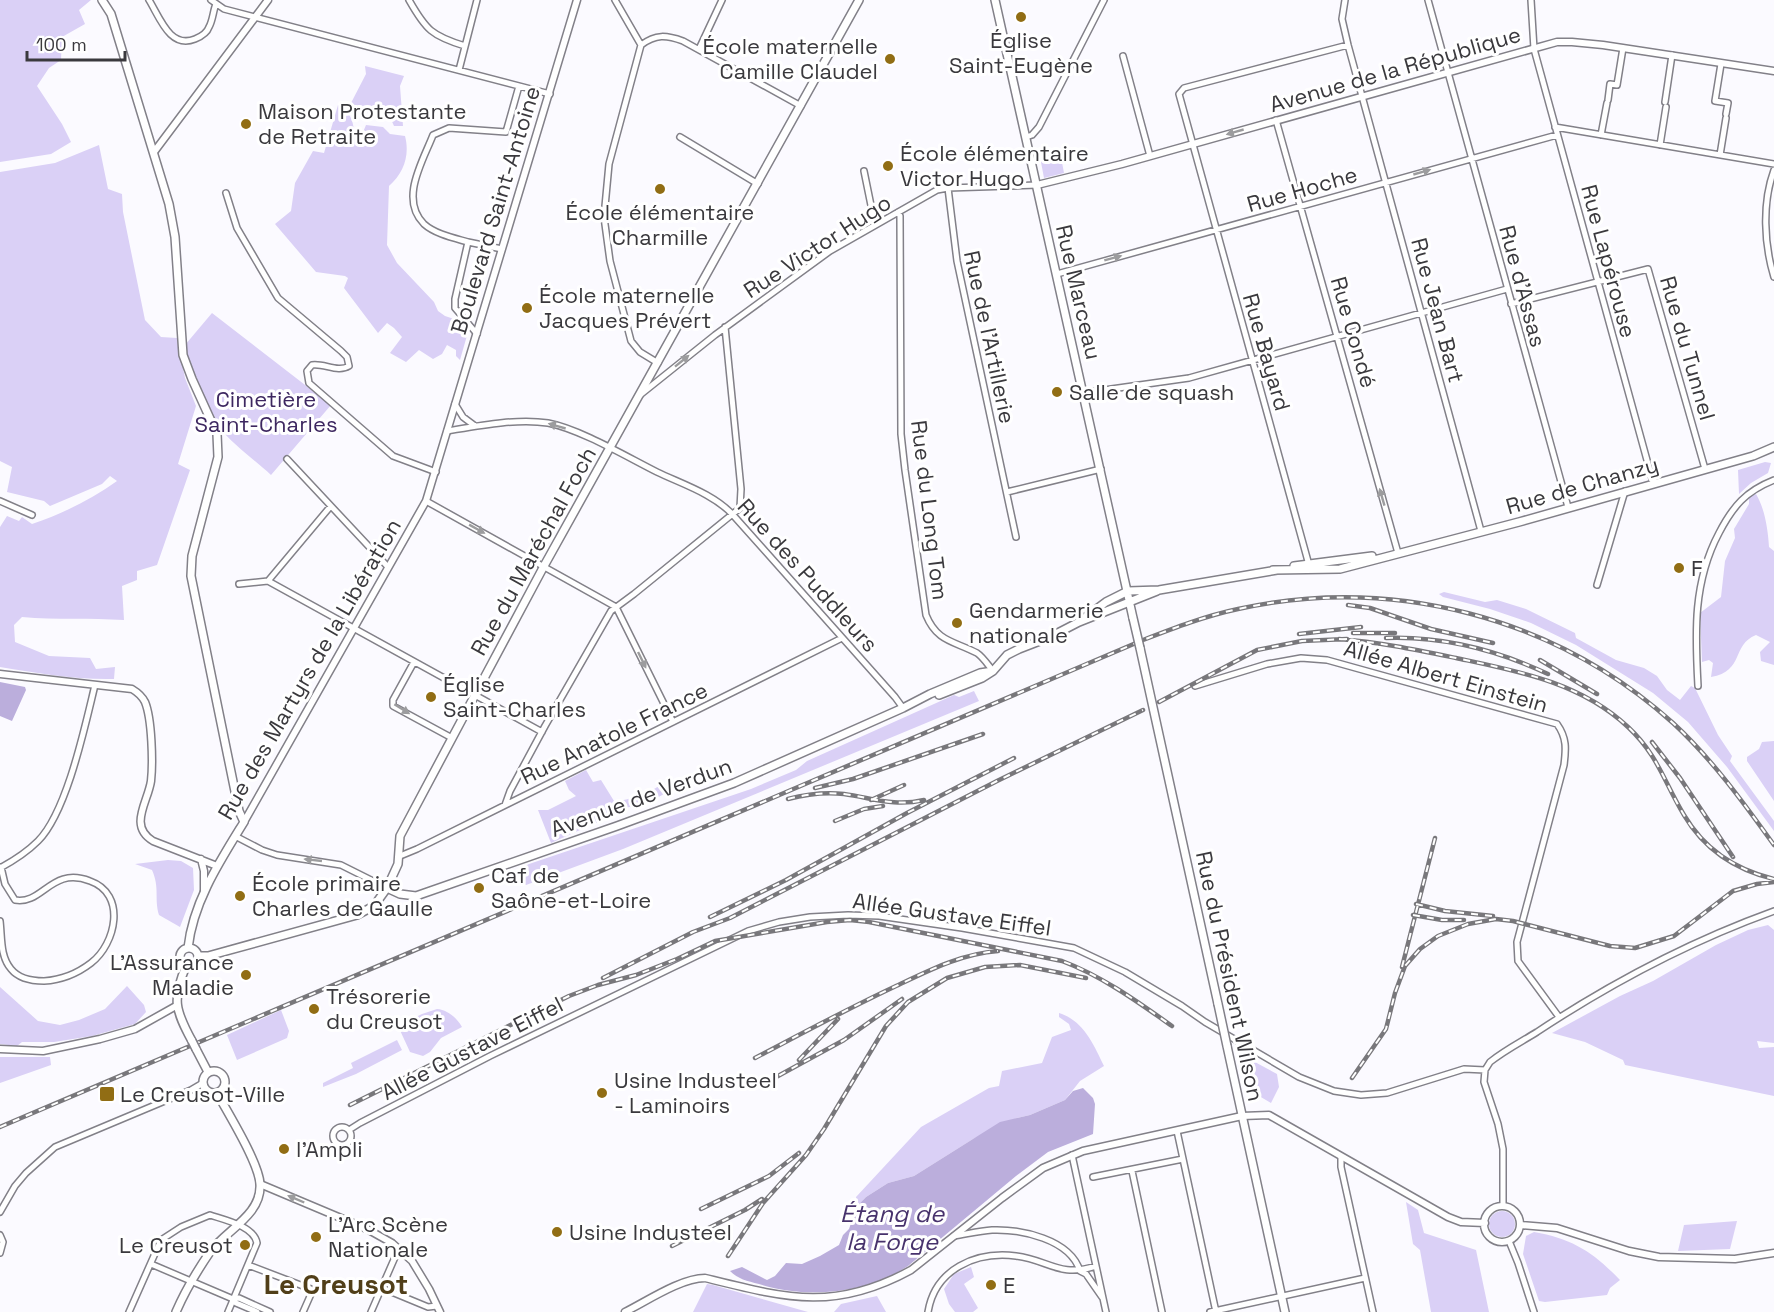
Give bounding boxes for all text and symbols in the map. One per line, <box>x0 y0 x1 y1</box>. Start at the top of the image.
marker: Église Saint-Eugène <box>1014 10 1028 24</box>
street label: Avenue de la République <box>1266 20 1524 118</box>
scale bar <box>27 24 124 62</box>
place label: Église Saint-Eugène <box>949 26 1093 79</box>
place label: École maternelle Camille Claudel <box>703 32 878 85</box>
text: 100 m <box>36 33 87 56</box>
marker: École maternelle Camille Claudel <box>883 52 897 66</box>
street label: Boulevard Saint-Antoine <box>444 83 546 337</box>
place label: Maison Protestante de Retraite <box>258 97 466 150</box>
marker: Maison Protestante de Retraite <box>239 117 253 131</box>
one-way arrow <box>1226 128 1244 137</box>
place label: École élémentaire Victor Hugo <box>900 139 1089 192</box>
marker: École élémentaire Victor Hugo <box>881 159 895 173</box>
street label: Rue Hoche <box>1243 160 1361 218</box>
one-way arrow <box>1413 167 1431 176</box>
street label: Rue Lapérouse <box>1575 181 1643 341</box>
marker: École élémentaire Charmille <box>653 182 667 196</box>
street label: Rue Victor Hugo <box>738 188 896 304</box>
place label: École élémentaire Charmille <box>566 198 754 251</box>
street label: Rue Marceau <box>1050 222 1108 362</box>
street label: Rue d'Assas <box>1493 222 1553 350</box>
street label: Rue Jean Bart <box>1405 234 1471 386</box>
street label: Rue de l'Artillerie <box>958 248 1022 426</box>
one-way arrow <box>1104 253 1122 263</box>
street label: Rue Condé <box>1325 273 1383 391</box>
street label: Rue du Tunnel <box>1654 273 1722 423</box>
place label: École maternelle Jacques Prévert <box>539 281 714 334</box>
street label: Rue Bayard <box>1237 290 1297 414</box>
marker: École maternelle Jacques Prévert <box>520 301 534 315</box>
one-way arrow <box>674 355 690 368</box>
place label: Salle de squash <box>1069 378 1234 406</box>
park label: Cimetière Saint-Charles <box>194 385 338 438</box>
marker: Salle de squash <box>1050 385 1064 399</box>
street label: Rue du Long Tom <box>905 419 955 601</box>
one-way arrow <box>548 421 566 430</box>
street label: Rue du Maréchal Foch <box>464 442 602 660</box>
street label: Rue de Chanzy <box>1502 450 1662 520</box>
one-way arrow <box>1377 488 1387 506</box>
street label: Rue des Puddleurs <box>732 492 884 658</box>
street label: Rue des Martyrs de la Libération <box>211 513 407 825</box>
one-way arrow <box>469 524 486 534</box>
place label: F <box>1691 554 1703 582</box>
marker: F <box>1672 561 1686 575</box>
place label: Gendarmerie nationale <box>969 596 1104 649</box>
marker: Gendarmerie nationale <box>950 616 964 630</box>
street label: Allée Albert Einstein <box>1341 633 1551 719</box>
one-way arrow <box>637 651 647 668</box>
place label: Église Saint-Charles <box>443 670 586 723</box>
street label: Rue Anatole France <box>516 676 712 790</box>
marker: Église Saint-Charles <box>424 690 438 704</box>
one-way arrow <box>393 704 410 715</box>
street label: Avenue de Verdun <box>547 751 735 843</box>
street label: Rue du Président Wilson <box>1190 848 1270 1104</box>
one-way arrow <box>304 855 323 865</box>
place label: Caf de Saône-et-Loire <box>491 861 651 914</box>
place label: École primaire Charles de Gaulle <box>252 869 433 922</box>
marker: Caf de Saône-et-Loire <box>472 881 486 895</box>
street label: Allée Gustave Eiffel <box>851 886 1053 942</box>
marker: École primaire Charles de Gaulle <box>233 889 247 903</box>
place label: L'Assurance Maladie <box>110 948 234 1001</box>
marker: L'Assurance Maladie <box>239 968 253 982</box>
place label: Trésorerie du Creusot <box>326 982 443 1035</box>
street label: Allée Gustave Eiffel <box>376 990 568 1106</box>
marker: Trésorerie du Creusot <box>307 1002 321 1016</box>
place label: Usine Industeel - Laminoirs <box>614 1066 777 1119</box>
place label: Le Creusot-Ville <box>120 1080 285 1108</box>
marker: Le Creusot-Ville <box>98 1085 116 1103</box>
marker: Usine Industeel - Laminoirs <box>595 1086 609 1100</box>
place label: l'Ampli <box>296 1135 363 1163</box>
marker: l'Ampli <box>277 1142 291 1156</box>
one-way arrow <box>287 1194 305 1204</box>
water label: Étang de la Forge <box>840 1198 945 1257</box>
place label: L'Arc Scène Nationale <box>328 1210 448 1263</box>
place label: Usine Industeel <box>569 1218 732 1246</box>
marker: Usine Industeel <box>550 1225 564 1239</box>
marker: L'Arc Scène Nationale <box>309 1230 323 1244</box>
place label: Le Creusot <box>119 1231 233 1259</box>
marker: Le Creusot <box>238 1238 252 1252</box>
district label: Le Creusot <box>264 1266 408 1302</box>
place label: E <box>1003 1271 1015 1299</box>
marker: E <box>984 1278 998 1292</box>

